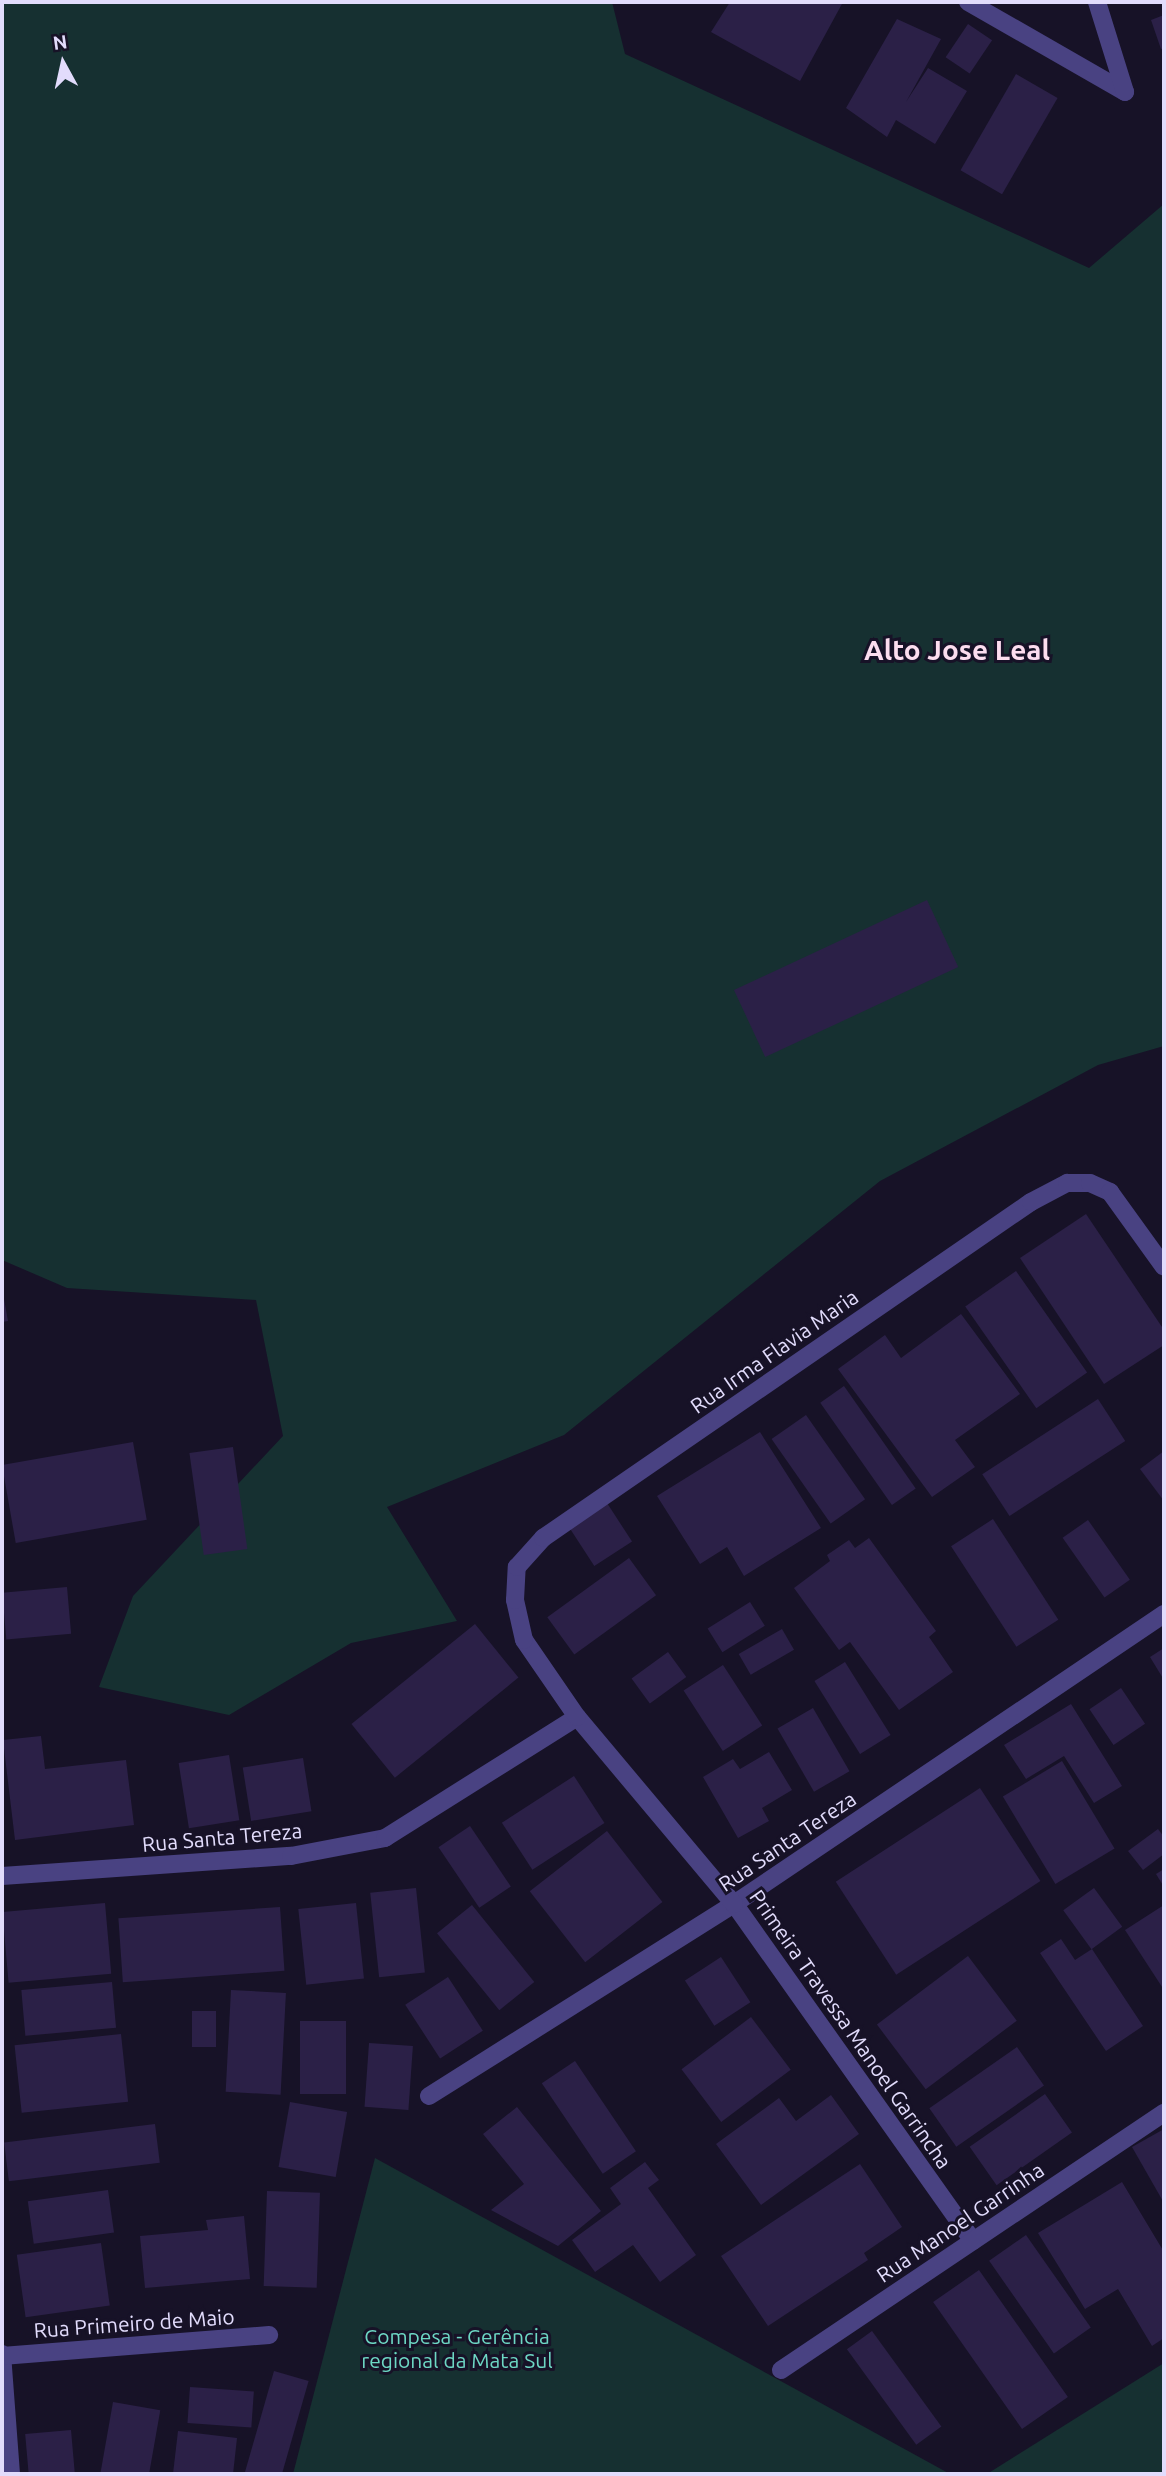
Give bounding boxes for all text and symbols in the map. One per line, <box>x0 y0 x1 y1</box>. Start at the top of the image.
north arrow <box>28 28 98 98</box>
text: N <box>52 30 69 54</box>
district label: Alto Jose Leal <box>864 633 1050 667</box>
street label: Rua Irma Flavia Maria <box>685 1284 863 1418</box>
street label: Rua Santa Tereza <box>713 1786 861 1896</box>
street label: Rua Santa Tereza <box>141 1817 303 1857</box>
street label: Primeira Travessa Manoel Garrincha <box>745 1885 957 2173</box>
street label: Rua Manoel Garrinha <box>872 2157 1048 2287</box>
street label: Rua Primeiro de Maio <box>33 2303 235 2343</box>
park label: Compesa - Gerência regional da Mata Sul <box>361 2323 553 2373</box>

